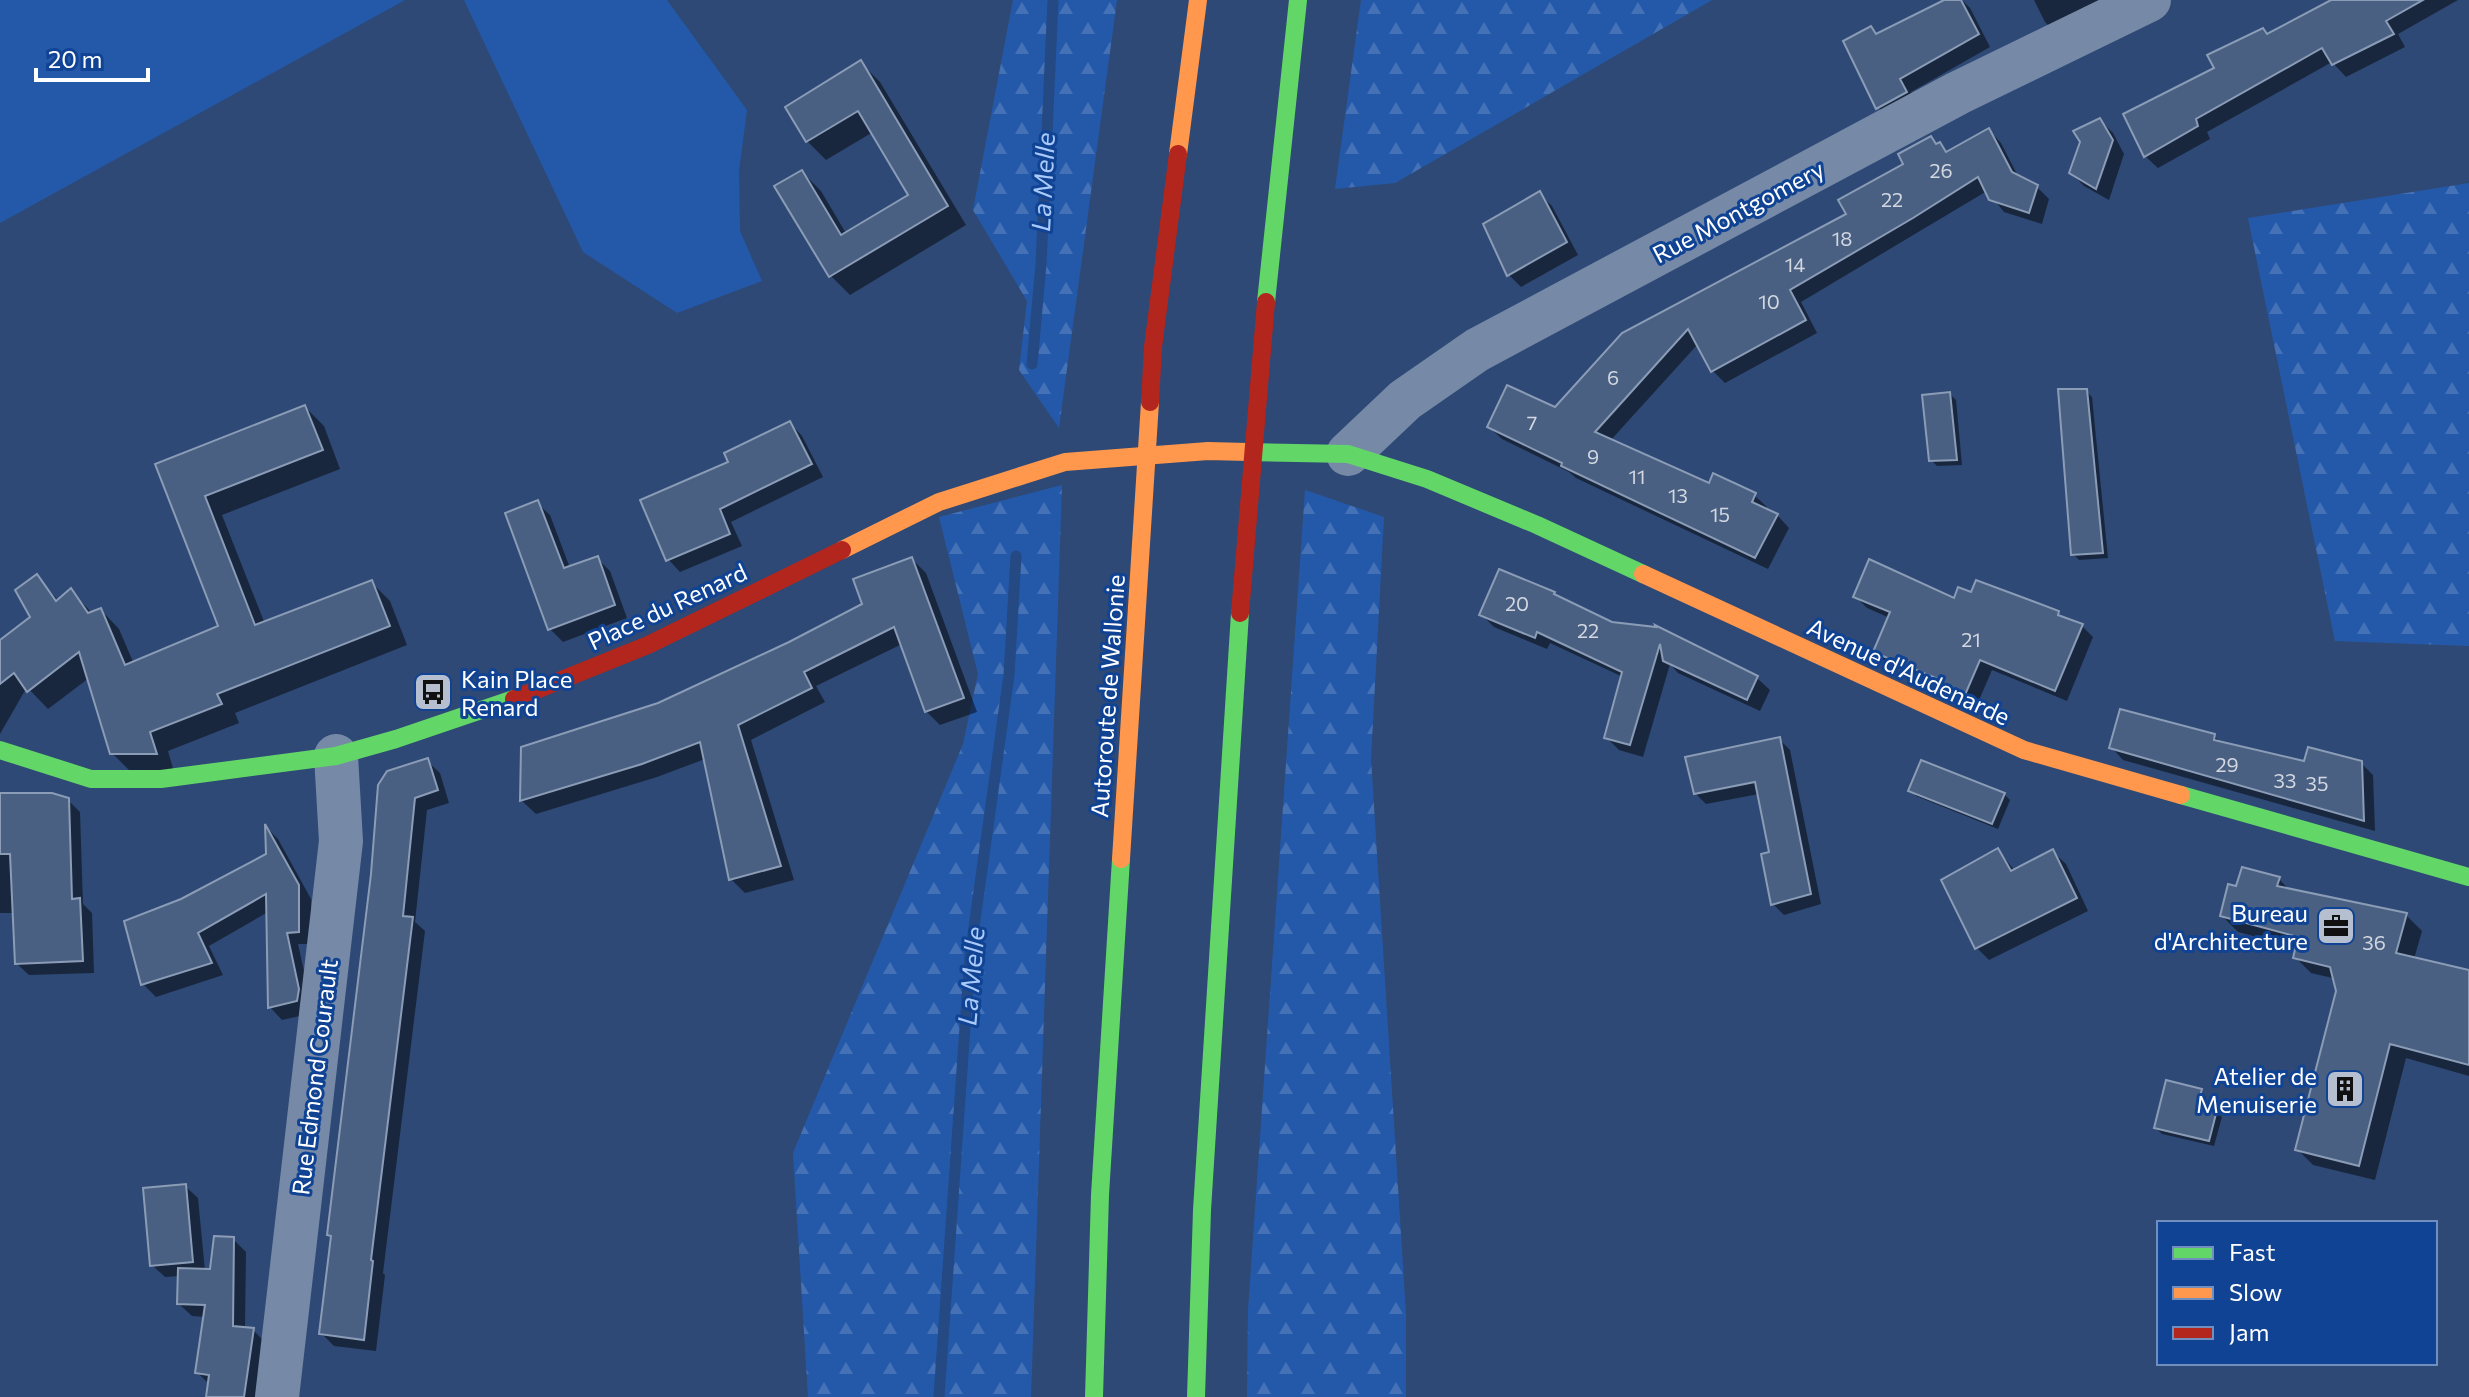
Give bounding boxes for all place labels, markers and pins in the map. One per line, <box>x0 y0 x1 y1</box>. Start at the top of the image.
place label: Kain Place Renard <box>461 664 572 721</box>
bus stop icon: Kain Place Renard <box>412 671 454 713</box>
place label: Bureau d'Architecture <box>2154 898 2308 955</box>
office icon: Bureau d'Architecture <box>2315 905 2357 947</box>
place label: Atelier de Menuiserie <box>2196 1061 2317 1118</box>
building icon: Atelier de Menuiserie <box>2324 1068 2366 1110</box>

